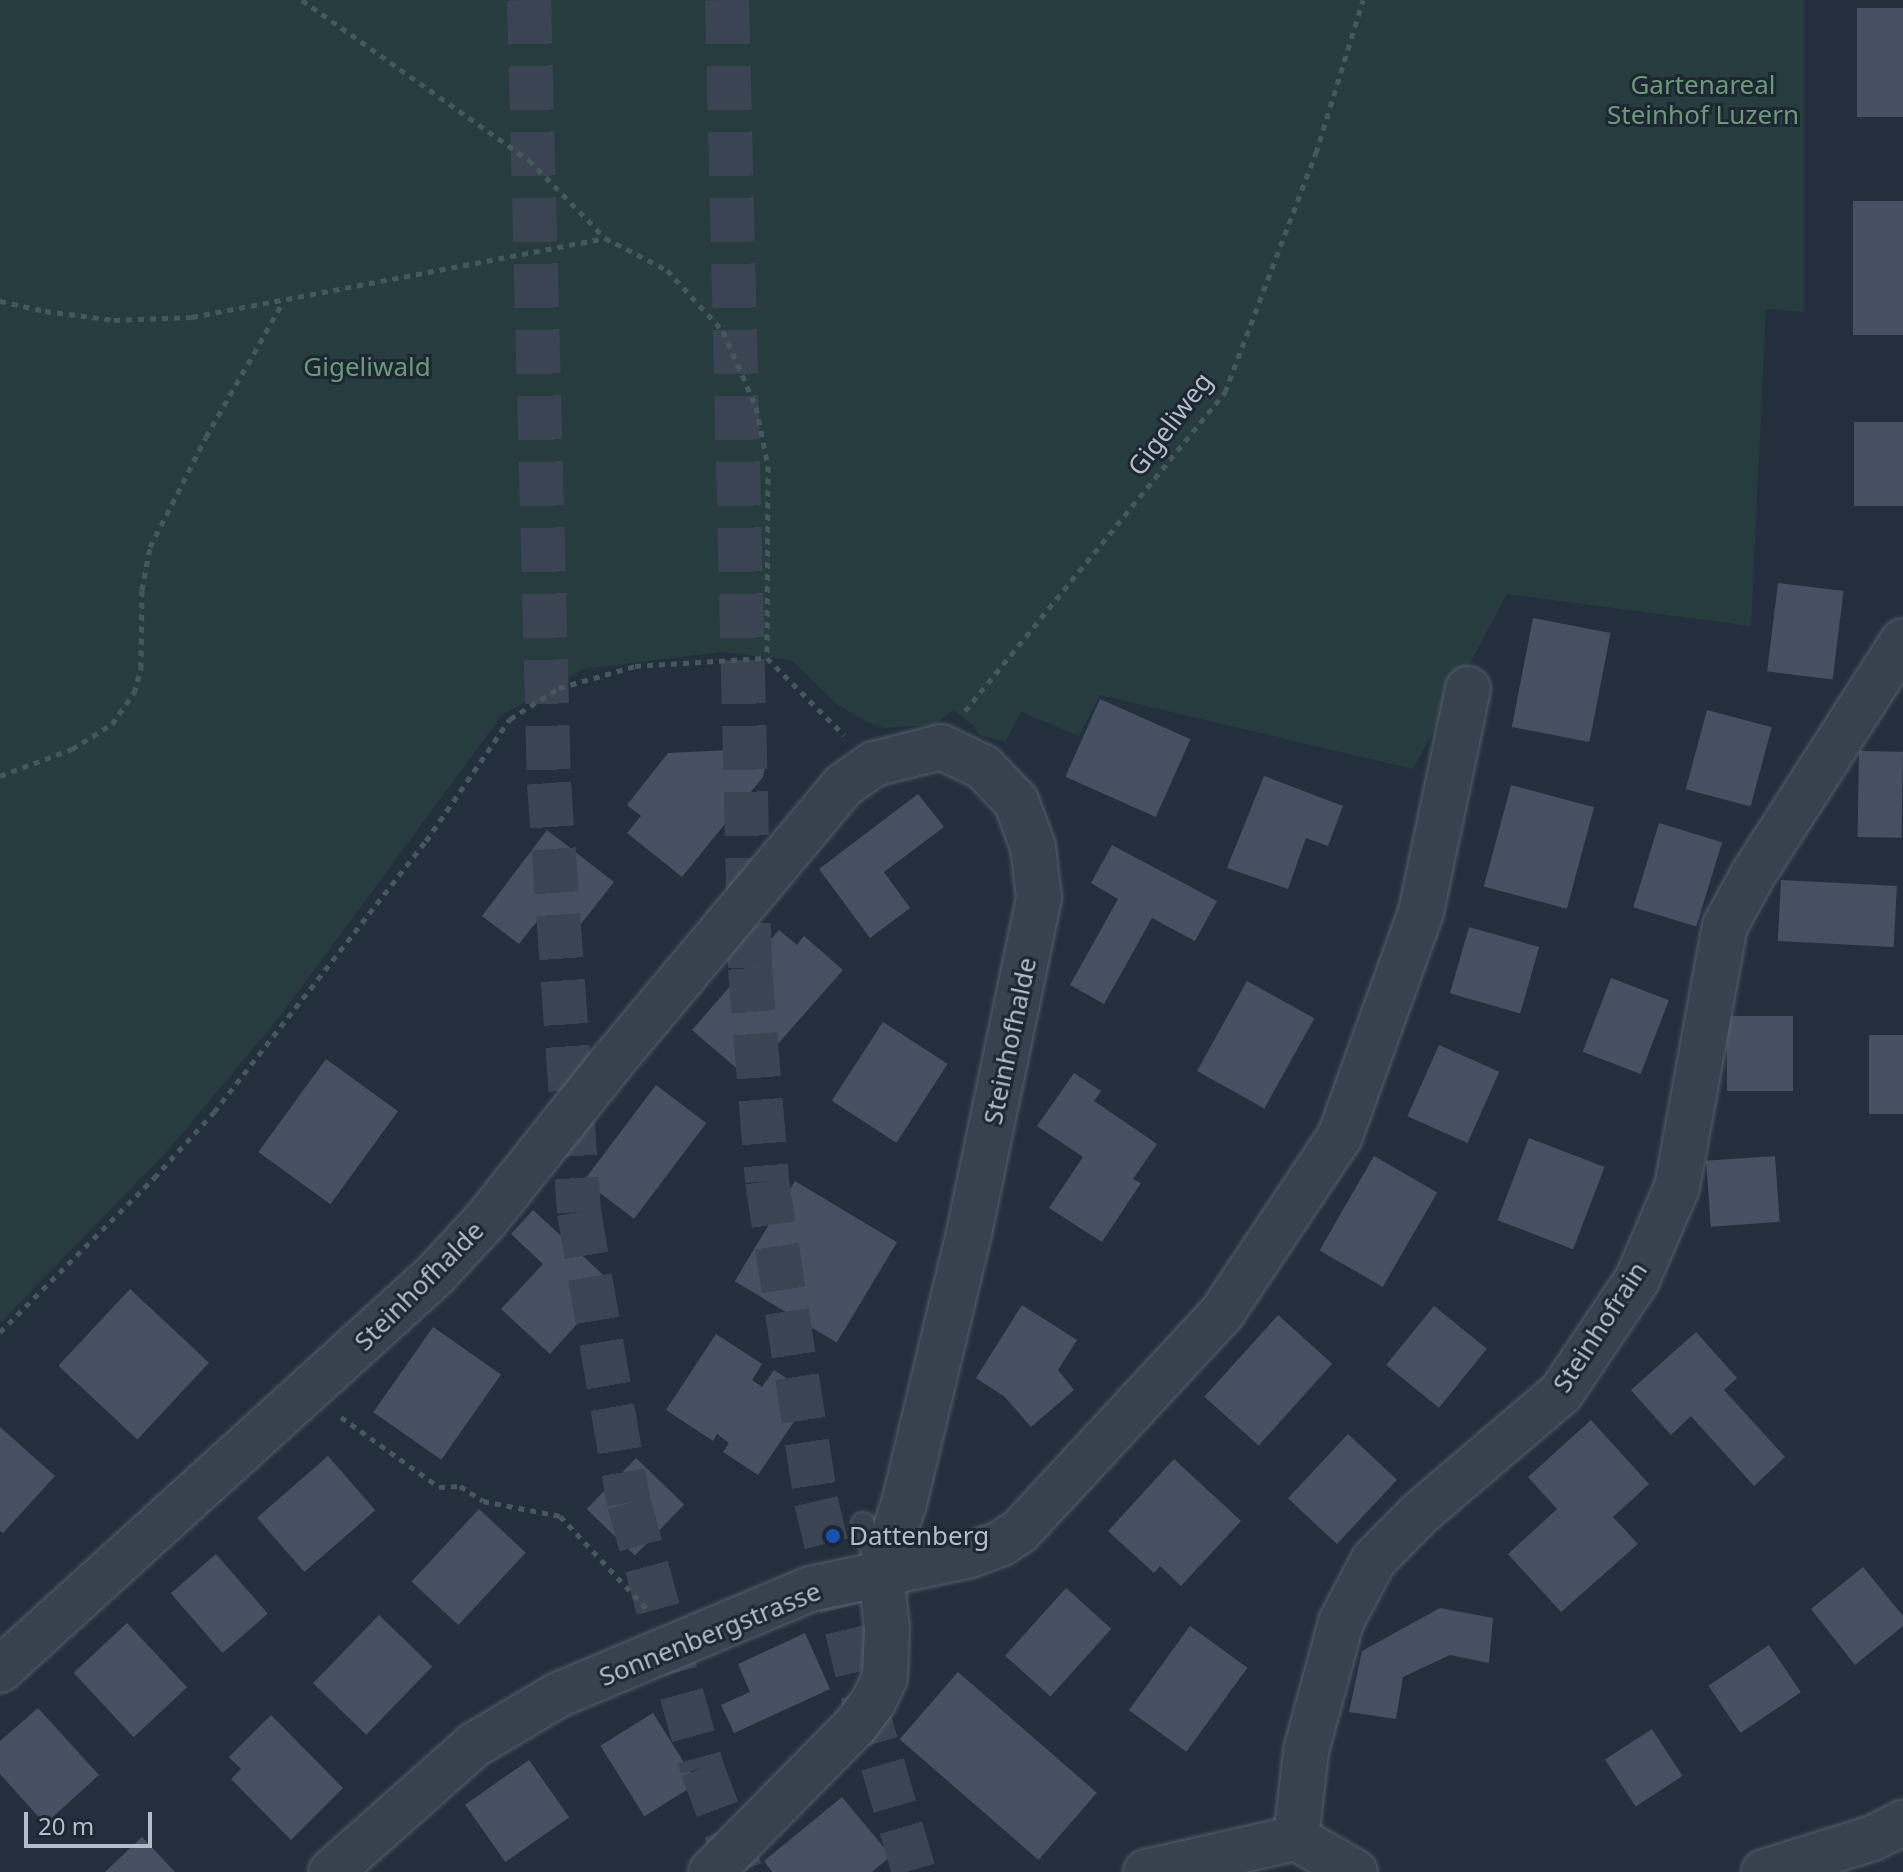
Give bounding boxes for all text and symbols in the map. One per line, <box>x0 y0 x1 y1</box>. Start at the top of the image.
park label: Gartenareal Steinhof Luzern <box>1607 69 1799 130</box>
park label: Gigeliwald <box>303 351 431 383</box>
street label: Gigeliweg <box>1121 366 1219 482</box>
street label: Steinhofhalde <box>977 955 1043 1127</box>
street label: Steinhofhalde <box>348 1215 490 1357</box>
street label: Steinhofrain <box>1546 1256 1654 1398</box>
place label: Dattenberg <box>849 1520 989 1552</box>
marker: Dattenberg <box>824 1527 842 1545</box>
street label: Sonnenbergstrasse <box>595 1575 825 1693</box>
scale bar <box>28 1796 156 1846</box>
text: 20 m <box>38 1809 94 1842</box>

